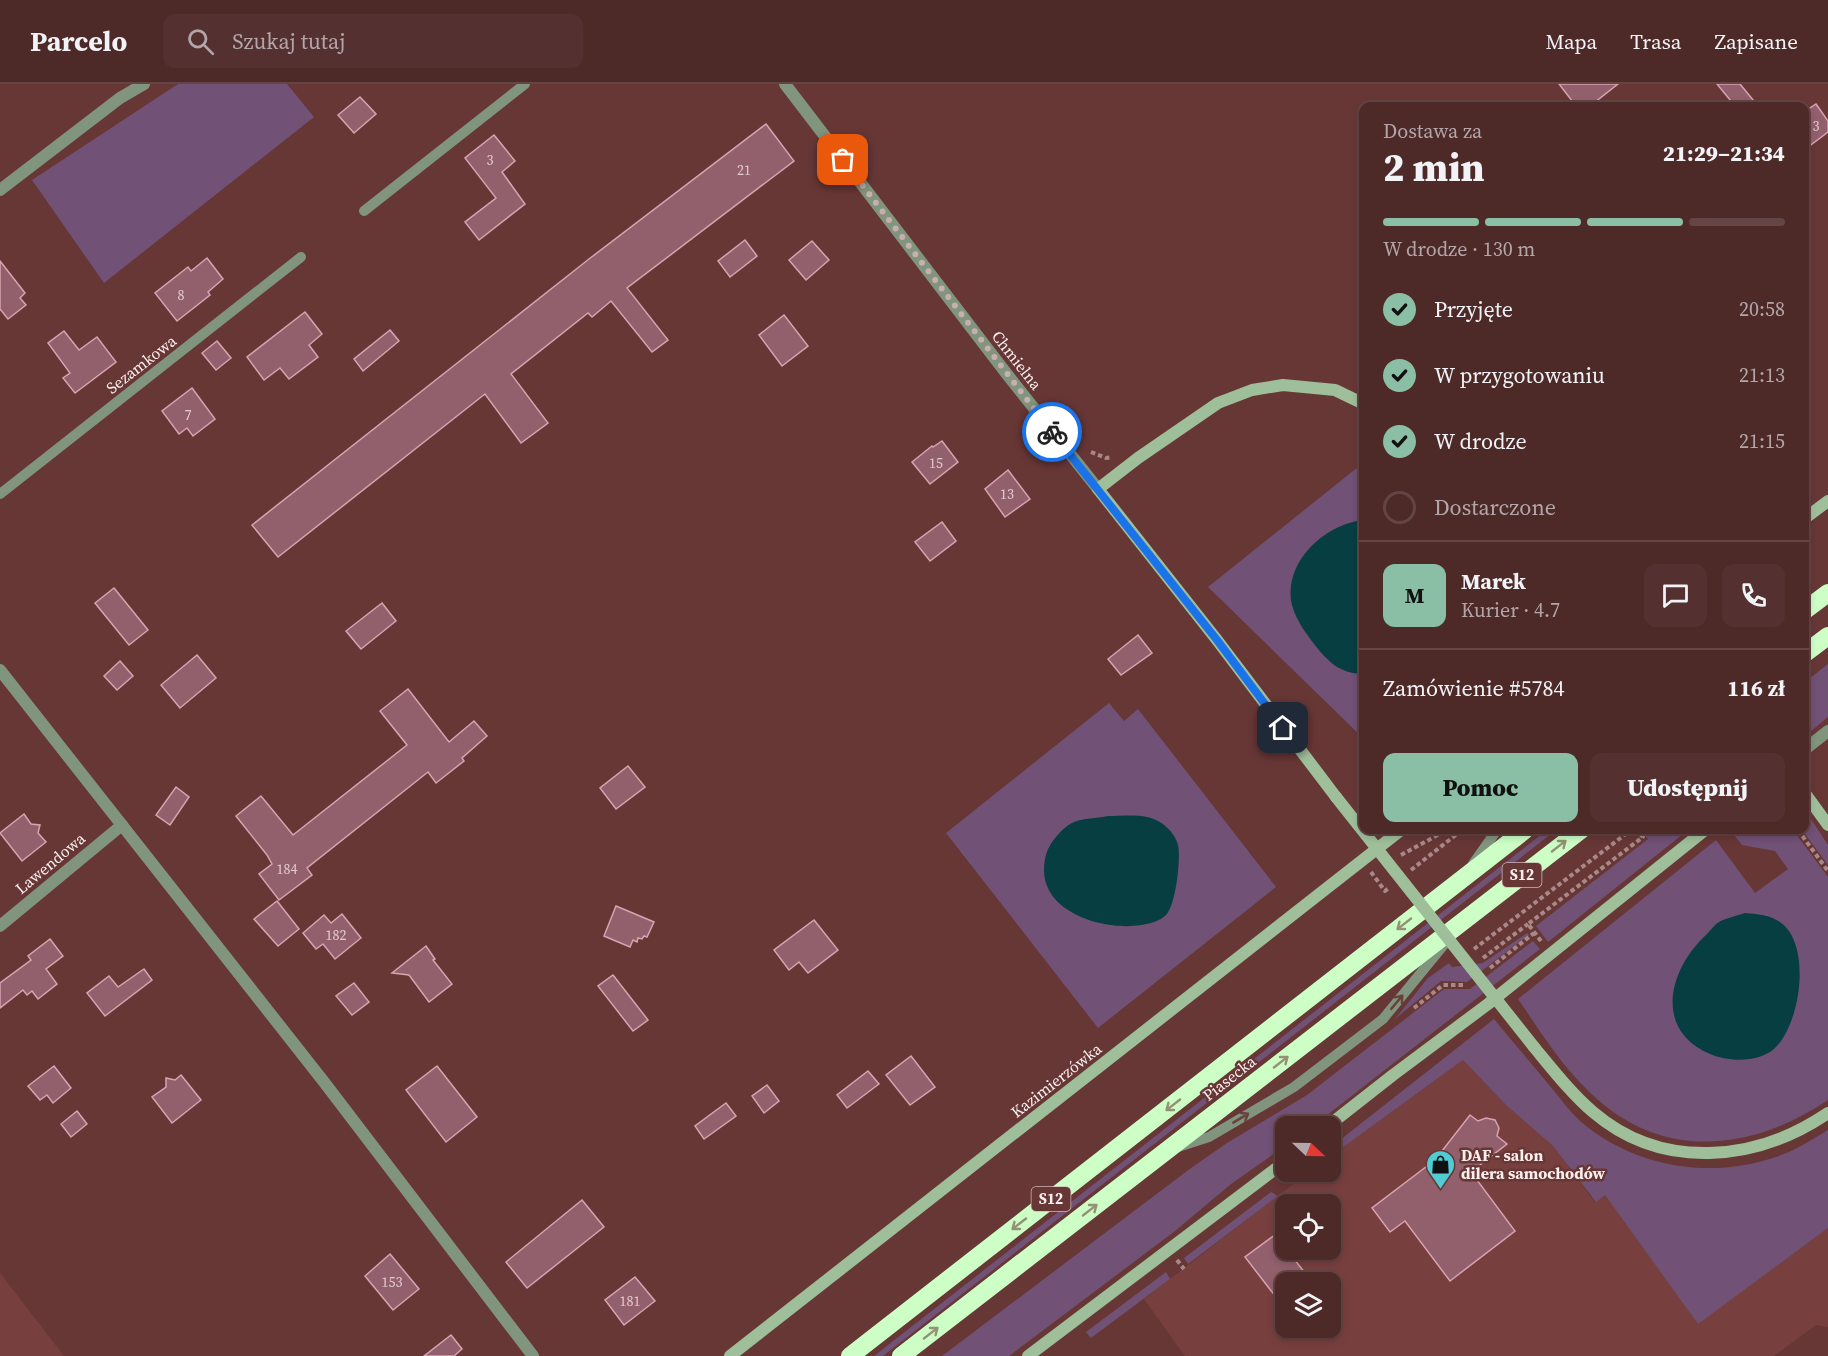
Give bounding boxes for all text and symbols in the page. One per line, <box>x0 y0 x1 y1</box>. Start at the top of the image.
search box <box>163 14 583 68</box>
text: Parcelo <box>30 22 127 60</box>
icon: search <box>184 25 217 58</box>
text: Szukaj tutaj <box>232 26 345 56</box>
text: Mapa <box>1546 27 1597 56</box>
text: Trasa <box>1630 27 1682 56</box>
text: Zapisane <box>1715 27 1798 56</box>
house number: 3 <box>1813 116 1820 136</box>
text: Dostawa za <box>1383 117 1482 145</box>
pin <box>817 134 868 185</box>
text: 21:29–21:34 <box>1663 138 1785 168</box>
text: 2 min <box>1383 141 1485 194</box>
icon: bag <box>826 143 859 176</box>
house number: 3 <box>487 150 494 170</box>
house number: 21 <box>737 160 751 180</box>
text: W drodze · 130 m <box>1383 235 1535 263</box>
house number: 8 <box>178 285 185 305</box>
icon: check <box>1383 293 1416 326</box>
text: Przyjęte <box>1434 294 1513 324</box>
text: 20:58 <box>1739 295 1785 323</box>
street label: Chmielna <box>987 326 1048 395</box>
street label: Sezamkowa <box>101 329 181 398</box>
icon: check <box>1383 359 1416 392</box>
text: W przygotowaniu <box>1434 360 1605 390</box>
text: 21:13 <box>1739 361 1785 389</box>
courier <box>1022 402 1082 462</box>
house number: 7 <box>185 405 192 425</box>
icon: bike <box>1036 416 1069 449</box>
icon: check <box>1383 425 1416 458</box>
text: W drodze <box>1434 426 1527 456</box>
text: 21:15 <box>1739 427 1785 455</box>
house number: 15 <box>929 453 943 473</box>
house number: 13 <box>1000 484 1014 504</box>
text: Dostarczone <box>1434 492 1556 522</box>
button: chat <box>1644 564 1707 627</box>
button: phone <box>1722 564 1785 627</box>
text: Marek <box>1461 566 1526 596</box>
text: M <box>1405 580 1424 610</box>
text: Kurier · 4.7 <box>1461 596 1560 624</box>
text: Zamówienie #5784 <box>1383 673 1565 703</box>
text: 116 zł <box>1727 673 1785 703</box>
pin <box>1257 702 1308 753</box>
icon: home <box>1266 711 1299 744</box>
button: Pomoc <box>1383 753 1578 822</box>
button: Udostępnij <box>1590 753 1785 822</box>
street label: Lawendowa <box>10 827 90 899</box>
one-way arrow <box>1551 840 1567 853</box>
house number: 184 <box>277 859 298 879</box>
road number: S12 <box>1502 863 1541 887</box>
one-way arrow <box>1396 918 1412 931</box>
house number: 182 <box>326 925 347 945</box>
one-way arrow <box>1390 994 1403 1010</box>
street label: Kazimierzówka <box>1006 1037 1107 1122</box>
street label: Piasecka <box>1198 1050 1261 1106</box>
one-way arrow <box>1273 1056 1289 1069</box>
one-way arrow <box>1165 1098 1181 1111</box>
one-way arrow <box>1232 1112 1249 1124</box>
north arrow <box>1275 1116 1341 1182</box>
map controls <box>1275 1116 1341 1338</box>
place label: DAF - salon dilera samochodów <box>1461 1144 1606 1184</box>
shop icon: DAF - salon dilera samochodów <box>1424 1148 1456 1190</box>
road number: S12 <box>1032 1187 1070 1211</box>
button: locate <box>1275 1194 1341 1260</box>
one-way arrow <box>1082 1204 1098 1217</box>
one-way arrow <box>1011 1218 1027 1231</box>
house number: 153 <box>382 1272 403 1292</box>
button: layers <box>1275 1272 1341 1338</box>
house number: 181 <box>620 1291 641 1311</box>
one-way arrow <box>923 1327 939 1340</box>

